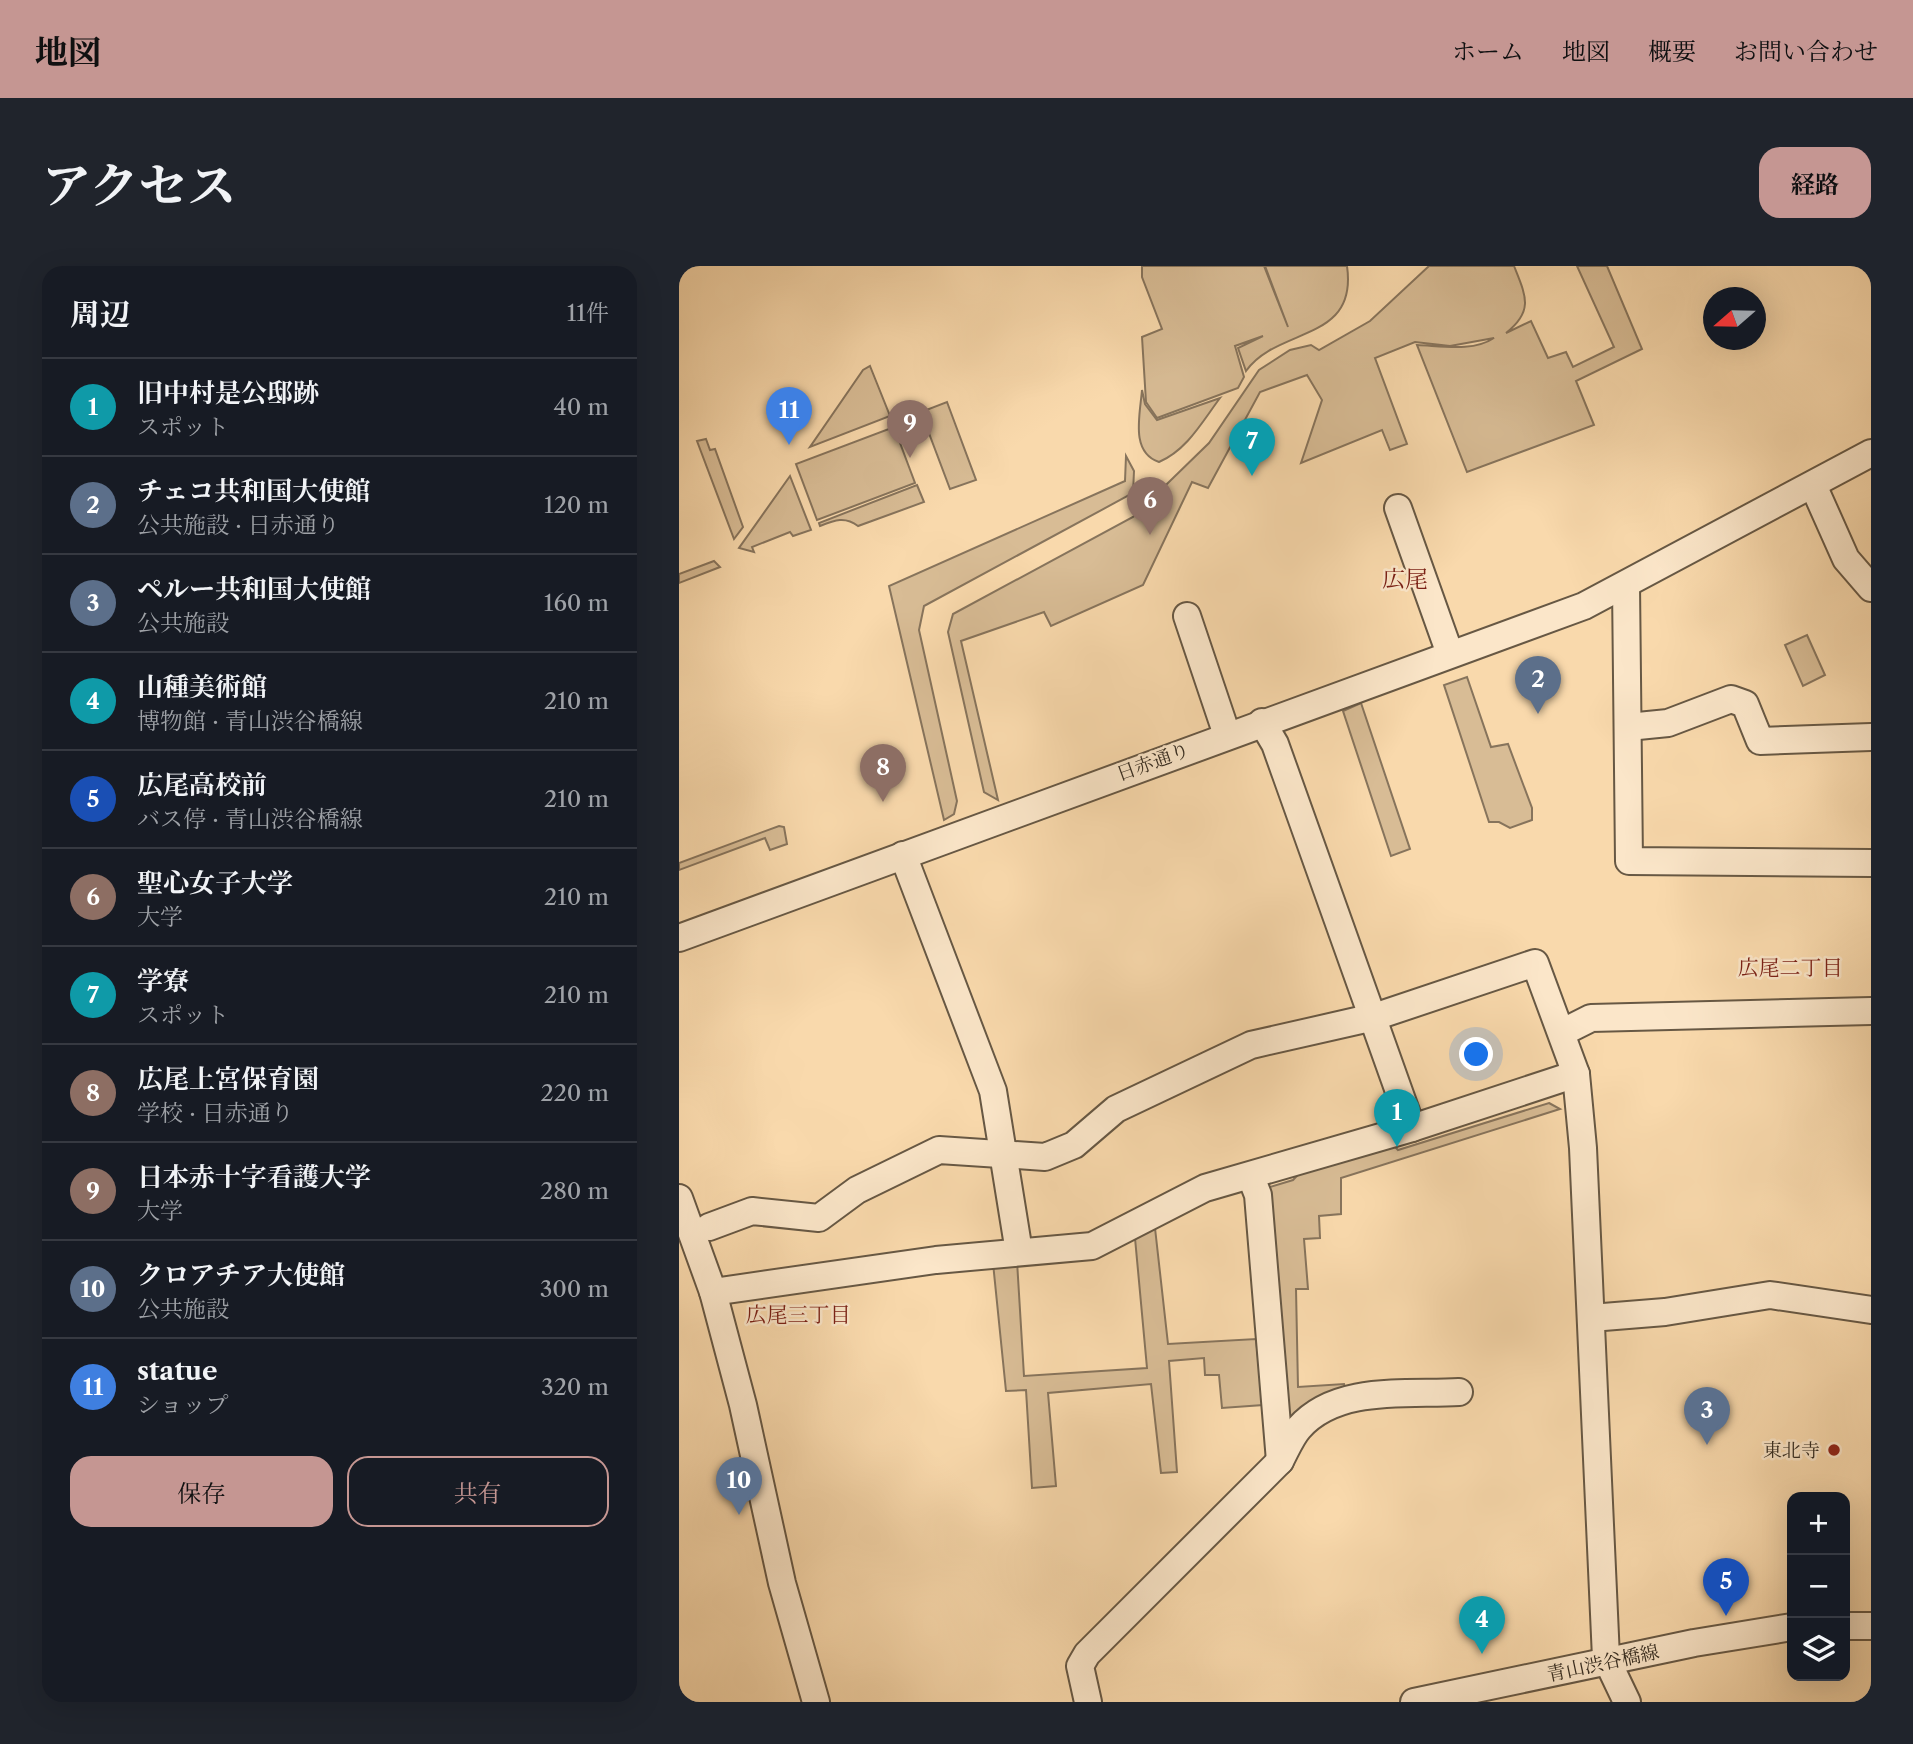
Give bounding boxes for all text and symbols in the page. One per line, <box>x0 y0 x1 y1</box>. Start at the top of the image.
text: 地図 <box>35 32 101 73</box>
text: ホーム <box>1452 37 1524 66</box>
text: 地図 <box>1562 37 1610 66</box>
text: 概要 <box>1648 37 1696 66</box>
text: お問い合わせ <box>1734 37 1878 66</box>
button: 経路 <box>1759 147 1871 218</box>
text: アクセス <box>42 155 237 216</box>
north arrow <box>1703 287 1766 350</box>
text: 周辺 <box>70 296 130 333</box>
text: 11件 <box>567 299 609 327</box>
text: 旧中村是公邸跡 <box>137 377 319 409</box>
pin: 11 <box>766 387 812 445</box>
text: 1 <box>88 393 98 421</box>
text: 40 m <box>554 393 609 421</box>
pin: 9 <box>887 400 933 458</box>
text: スポット <box>137 413 229 441</box>
pin: 7 <box>1229 418 1275 476</box>
text: チェコ共和国大使館 <box>137 475 370 507</box>
pin: 6 <box>1127 477 1173 535</box>
text: 2 <box>86 491 100 519</box>
text: 120 m <box>544 491 609 519</box>
text: 公共施設 · 日赤通り <box>137 511 340 539</box>
district label: 広尾 <box>1382 565 1428 593</box>
text: ペルー共和国大使館 <box>137 573 371 605</box>
text: 3 <box>87 589 100 617</box>
text: 160 m <box>544 589 609 617</box>
text: 公共施設 <box>137 609 229 637</box>
pin: 2 <box>1515 656 1561 714</box>
text: 山種美術館 <box>137 671 267 703</box>
text: 4 <box>86 687 100 715</box>
text: 210 m <box>544 687 609 715</box>
text: 博物館 · 青山渋谷橋線 <box>137 707 363 735</box>
street label: 日赤通り <box>1113 738 1193 786</box>
pin: 8 <box>860 744 906 802</box>
text: 広尾高校前 <box>137 769 267 801</box>
text: 5 <box>87 785 99 813</box>
text: 210 m <box>544 785 609 813</box>
text: バス停 · 青山渋谷橋線 <box>137 805 363 833</box>
text: 聖心女子大学 <box>137 867 293 899</box>
text: 6 <box>86 883 100 911</box>
text: 210 m <box>544 883 609 911</box>
text: 大学 <box>137 903 183 931</box>
district label: 広尾二丁目 <box>1738 955 1843 980</box>
text: 学寮 <box>137 965 189 997</box>
text: 7 <box>87 981 99 1009</box>
text: 210 m <box>544 981 609 1009</box>
text: スポット <box>137 1001 229 1029</box>
your location <box>1459 1037 1493 1071</box>
text: 広尾上宮保育園 <box>137 1063 319 1095</box>
text: 8 <box>86 1079 100 1107</box>
text: 220 m <box>540 1079 609 1107</box>
pin: 1 <box>1374 1089 1420 1147</box>
text: 学校 · 日赤通り <box>137 1099 294 1127</box>
text: 日本赤十字看護大学 <box>137 1161 371 1193</box>
text: 9 <box>86 1177 100 1205</box>
text: 280 m <box>540 1177 609 1205</box>
text: 大学 <box>137 1197 183 1225</box>
text: クロアチア大使館 <box>137 1259 345 1291</box>
text: 10 <box>81 1275 105 1303</box>
text: 300 m <box>540 1275 609 1303</box>
text: 公共施設 <box>137 1295 229 1323</box>
district label: 広尾三丁目 <box>746 1302 851 1327</box>
text: statue <box>137 1355 218 1387</box>
text: 11 <box>83 1373 103 1401</box>
text: 320 m <box>541 1373 609 1401</box>
pin: 3 <box>1684 1387 1730 1445</box>
text: ショップ <box>137 1391 229 1419</box>
place label: 東北寺 <box>1763 1439 1820 1462</box>
marker: 東北寺 <box>1826 1442 1842 1458</box>
button: 保存 <box>70 1456 333 1527</box>
button: 共有 <box>347 1456 609 1527</box>
pin: 10 <box>716 1457 762 1515</box>
map controls <box>1787 1492 1850 1681</box>
button: + <box>1787 1492 1850 1555</box>
button: − <box>1787 1555 1850 1618</box>
pin: 5 <box>1703 1558 1749 1616</box>
pin: 4 <box>1459 1596 1505 1654</box>
button: layers <box>1787 1618 1850 1681</box>
street label: 青山渋谷橋線 <box>1545 1640 1661 1686</box>

